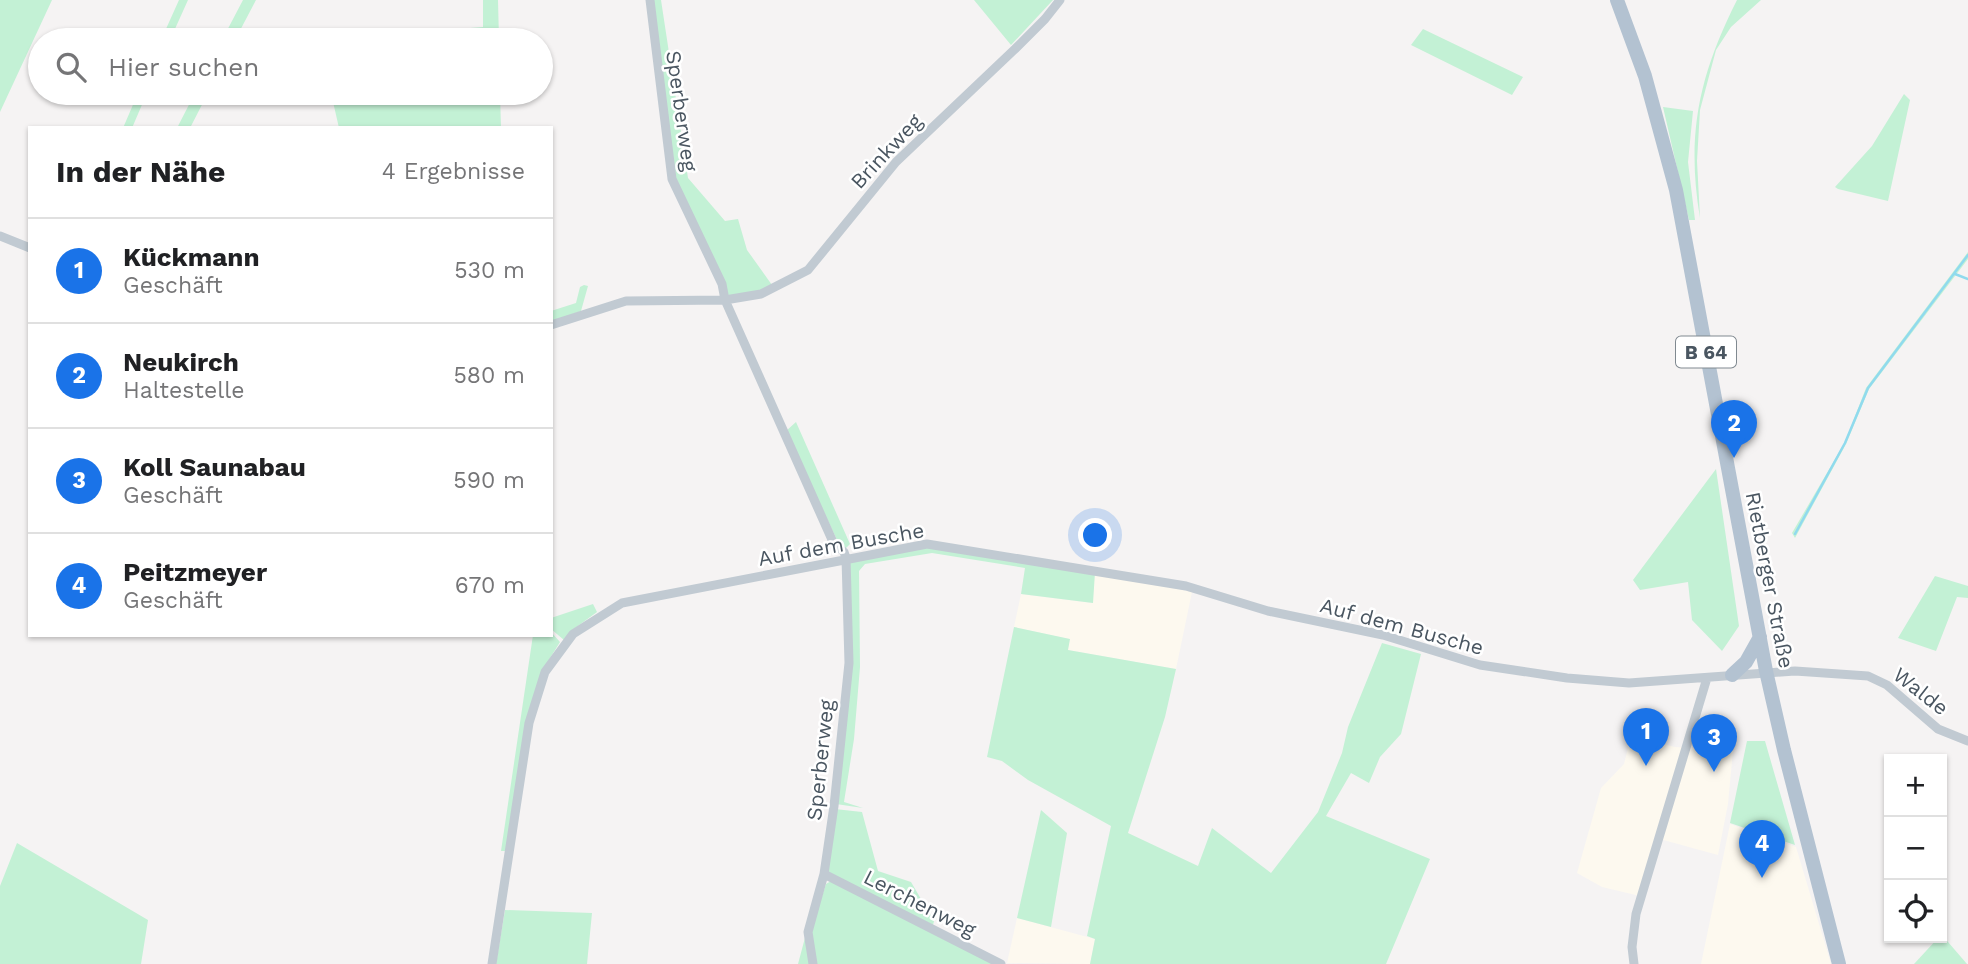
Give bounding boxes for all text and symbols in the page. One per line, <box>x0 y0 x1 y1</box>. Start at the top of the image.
search box <box>28 28 553 105</box>
icon: search <box>52 48 90 86</box>
street label: Sperberweg <box>661 49 703 174</box>
text: Hier suchen <box>108 52 259 82</box>
street label: Brinkweg <box>845 108 928 194</box>
text: In der Nähe <box>56 154 225 189</box>
text: 4 Ergebnisse <box>382 158 525 185</box>
text: Kückmann <box>123 242 260 272</box>
text: 1 <box>74 257 84 284</box>
text: 530 m <box>454 257 525 284</box>
text: Geschäft <box>123 272 223 299</box>
road number: B 64 <box>1676 336 1736 368</box>
text: Neukirch <box>123 347 239 377</box>
text: 2 <box>72 362 86 389</box>
text: 580 m <box>453 362 525 389</box>
text: Haltestelle <box>123 377 245 404</box>
pin: 2 <box>1711 400 1757 458</box>
text: Koll Saunabau <box>123 452 306 482</box>
text: 3 <box>72 467 86 494</box>
text: 590 m <box>453 467 525 494</box>
text: Geschäft <box>123 482 223 509</box>
street label: Rietberger Straße <box>1741 490 1799 670</box>
street label: Auf dem Busche <box>756 517 926 571</box>
your location <box>1078 518 1112 552</box>
text: Peitzmeyer <box>123 557 267 587</box>
text: 4 <box>72 572 86 599</box>
text: 670 m <box>455 572 525 599</box>
text: Geschäft <box>123 587 223 614</box>
street label: Auf dem Busche <box>1317 592 1487 660</box>
street label: Walde <box>1889 662 1953 720</box>
street label: Sperberweg <box>801 697 839 822</box>
pin: 1 <box>1623 708 1669 766</box>
pin: 3 <box>1691 714 1737 772</box>
map controls <box>1884 754 1947 943</box>
button: + <box>1884 754 1947 817</box>
button: − <box>1884 817 1947 880</box>
pin: 4 <box>1739 820 1785 878</box>
street label: Lerchenweg <box>860 864 981 942</box>
button: locate <box>1884 880 1947 943</box>

